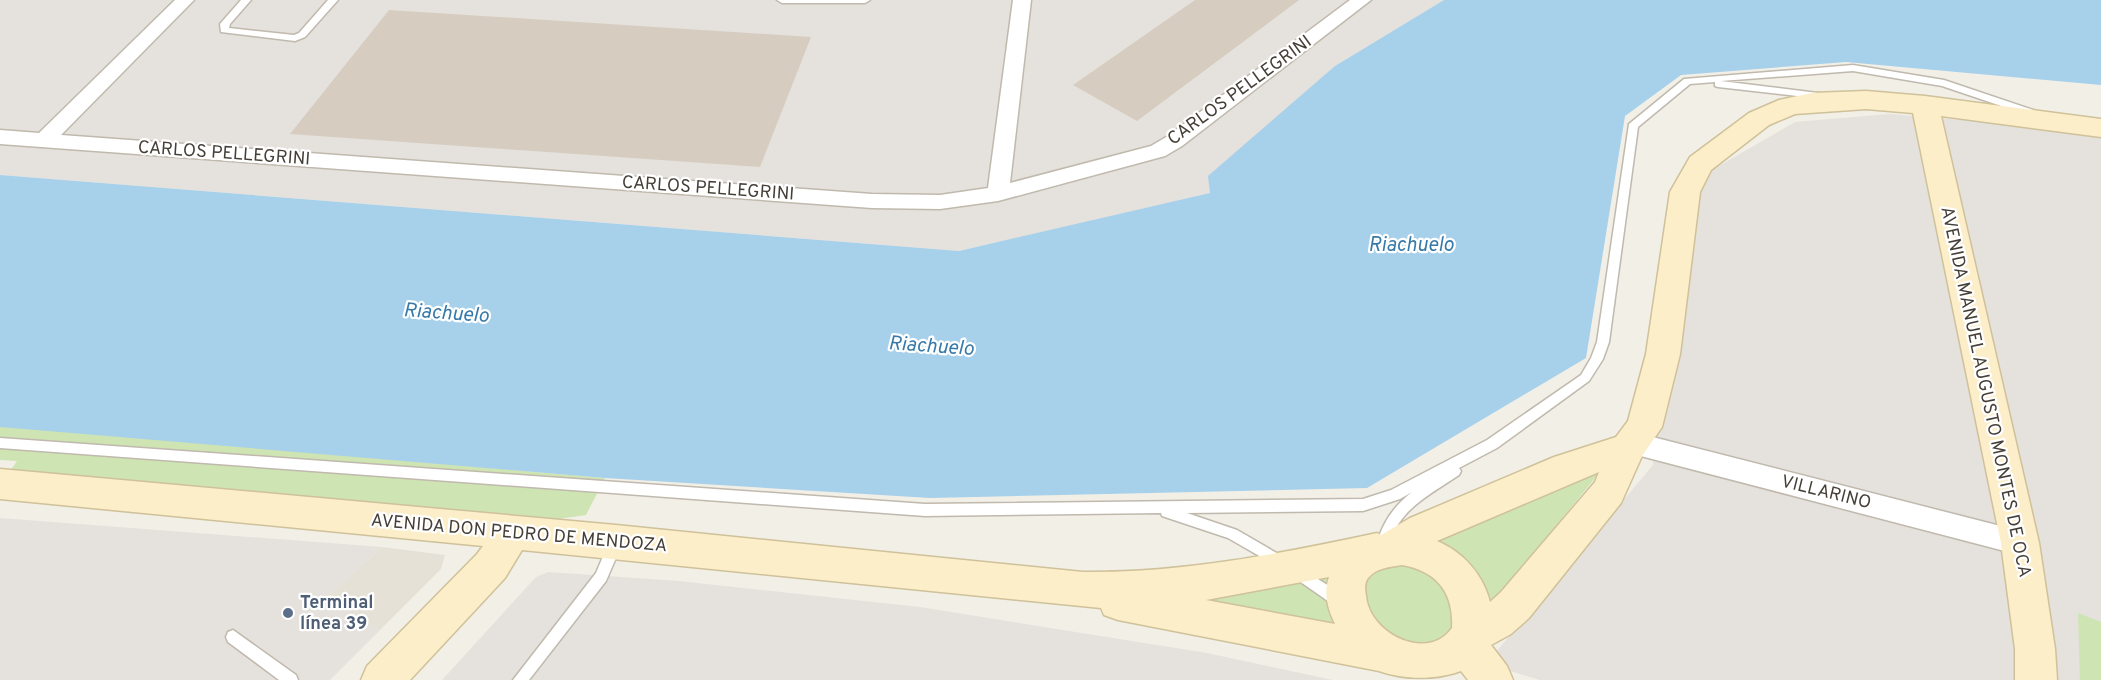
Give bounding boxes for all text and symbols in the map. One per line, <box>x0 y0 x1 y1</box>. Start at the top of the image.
street label: CARLOS PELLEGRINI <box>1163 31 1317 151</box>
street label: CARLOS PELLEGRINI <box>137 136 311 172</box>
street label: CARLOS PELLEGRINI <box>621 171 795 207</box>
street label: AVENIDA MANUEL AUGUSTO MONTES DE OCA <box>1934 204 2036 580</box>
water label: Riachuelo <box>1368 233 1454 259</box>
water label: Riachuelo <box>402 298 490 330</box>
water label: Riachuelo <box>887 331 975 363</box>
street label: VILLARINO <box>1779 471 1873 515</box>
street label: AVENIDA DON PEDRO DE MENDOZA <box>370 510 668 558</box>
place label: Terminal línea 39 <box>300 592 373 636</box>
marker: Terminal línea 39 <box>281 606 295 620</box>

